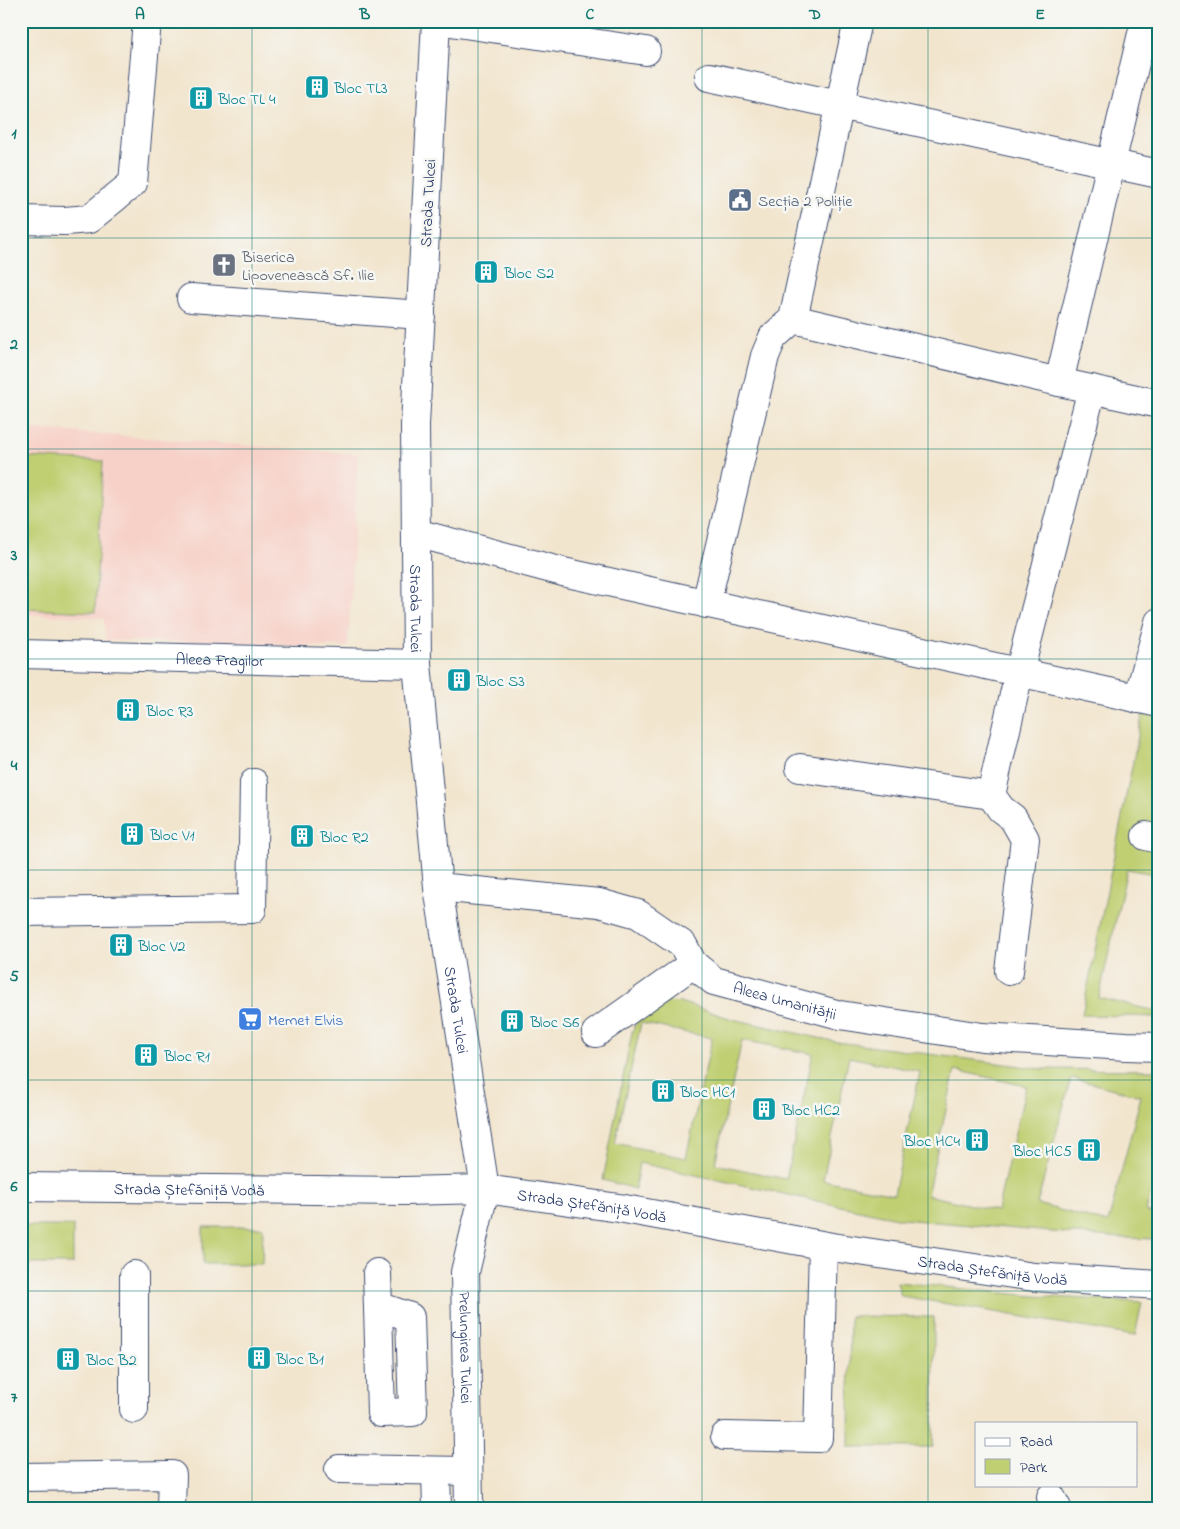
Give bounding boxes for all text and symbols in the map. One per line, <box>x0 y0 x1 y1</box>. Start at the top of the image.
text: A <box>135 3 145 27</box>
text: B <box>359 3 371 27</box>
text: C <box>586 3 595 27</box>
text: D <box>808 3 821 27</box>
text: E <box>1035 3 1045 27</box>
building icon: Bloc TL3 <box>304 74 330 100</box>
place label: Bloc TL3 <box>333 77 388 101</box>
building icon: Bloc TL 4 <box>188 85 214 111</box>
place label: Bloc TL 4 <box>217 88 276 112</box>
text: 1 <box>11 122 17 146</box>
street label: Strada Tulcei <box>415 158 443 248</box>
public building icon: Secția 2 Poliție <box>727 187 753 213</box>
place label: Secția 2 Poliție <box>758 190 853 214</box>
place label: Biserica Lipovenească Sf. Ilie <box>241 246 375 288</box>
church icon: Biserica Lipovenească Sf. Ilie <box>211 252 237 278</box>
building icon: Bloc S2 <box>473 259 499 285</box>
place label: Bloc S2 <box>503 262 554 286</box>
text: 2 <box>9 333 18 357</box>
text: 3 <box>10 544 18 568</box>
street label: Strada Tulcei <box>402 564 427 653</box>
street label: Aleea Fragilor <box>175 648 264 674</box>
building icon: Bloc S3 <box>446 667 472 693</box>
place label: Bloc S3 <box>475 670 525 694</box>
building icon: Bloc R3 <box>115 697 141 723</box>
place label: Bloc R3 <box>145 700 193 724</box>
text: 4 <box>10 754 18 778</box>
building icon: Bloc V1 <box>119 821 145 847</box>
building icon: Bloc R2 <box>289 823 315 849</box>
place label: Bloc V1 <box>149 824 195 848</box>
place label: Bloc R2 <box>319 826 369 850</box>
building icon: Bloc V2 <box>108 932 134 958</box>
place label: Bloc V2 <box>137 935 185 959</box>
text: 5 <box>9 965 19 989</box>
street label: Strada Tulcei <box>437 965 474 1056</box>
street label: Aleea Umanității <box>730 977 839 1028</box>
supermarket icon: Memet Elvis <box>237 1006 263 1032</box>
building icon: Bloc S6 <box>499 1008 525 1034</box>
place label: Memet Elvis <box>268 1009 343 1033</box>
place label: Bloc S6 <box>529 1011 579 1035</box>
building icon: Bloc R1 <box>133 1042 159 1068</box>
place label: Bloc R1 <box>163 1045 210 1069</box>
building icon: Bloc HC1 <box>650 1078 676 1104</box>
place label: Bloc HC1 <box>679 1081 735 1105</box>
building icon: Bloc HC2 <box>751 1096 777 1122</box>
place label: Bloc HC2 <box>781 1099 840 1123</box>
building icon: Bloc HC4 <box>964 1127 990 1153</box>
place label: Bloc HC4 <box>902 1130 960 1154</box>
building icon: Bloc HC5 <box>1076 1137 1102 1163</box>
place label: Bloc HC5 <box>1012 1140 1072 1164</box>
text: 6 <box>9 1175 18 1199</box>
street label: Strada Ștefăniță Vodă <box>114 1178 264 1204</box>
street label: Strada Ștefăniță Vodă <box>515 1184 668 1230</box>
street label: Strada Ștefăniță Vodă <box>916 1250 1068 1293</box>
street label: Prelungirea Tulcei <box>451 1291 477 1404</box>
building icon: Bloc B1 <box>246 1345 272 1371</box>
building icon: Bloc B2 <box>55 1346 81 1372</box>
place label: Bloc B1 <box>275 1348 324 1372</box>
place label: Bloc B2 <box>85 1349 137 1373</box>
text: 7 <box>11 1386 18 1410</box>
legend <box>975 1422 1138 1486</box>
text: Road <box>1020 1431 1053 1453</box>
text: Park <box>1020 1457 1048 1479</box>

